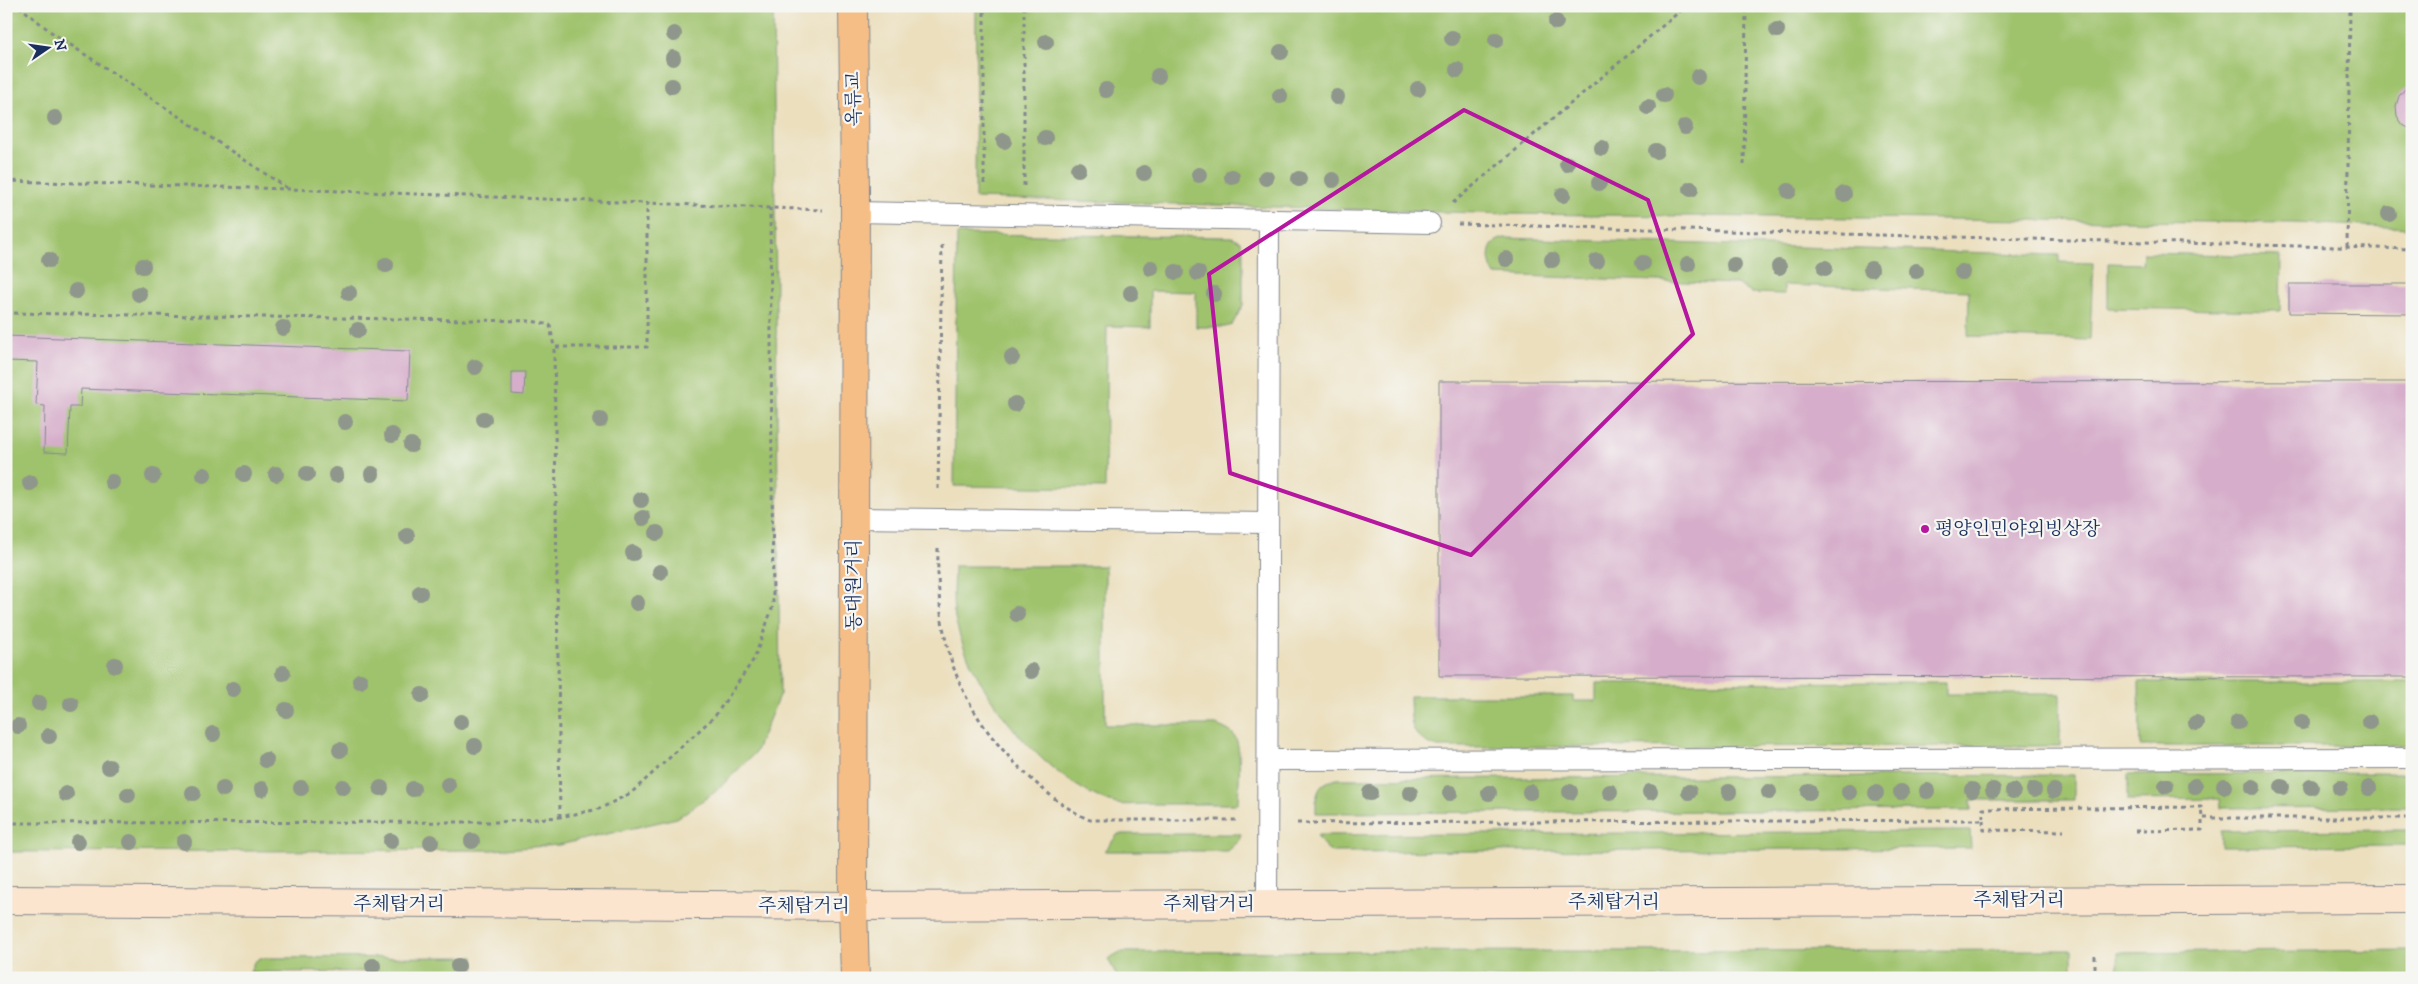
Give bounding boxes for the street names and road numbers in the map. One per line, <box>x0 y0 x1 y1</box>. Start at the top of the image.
street label: 옥류교 <box>842 71 866 127</box>
street label: 동대원거리 <box>843 539 866 631</box>
street label: 주체탑거리 <box>1973 889 2065 912</box>
street label: 주체탑거리 <box>1568 891 1660 914</box>
street label: 주체탑거리 <box>353 893 445 916</box>
street label: 주체탑거리 <box>1163 893 1255 916</box>
street label: 주체탑거리 <box>758 895 850 918</box>

